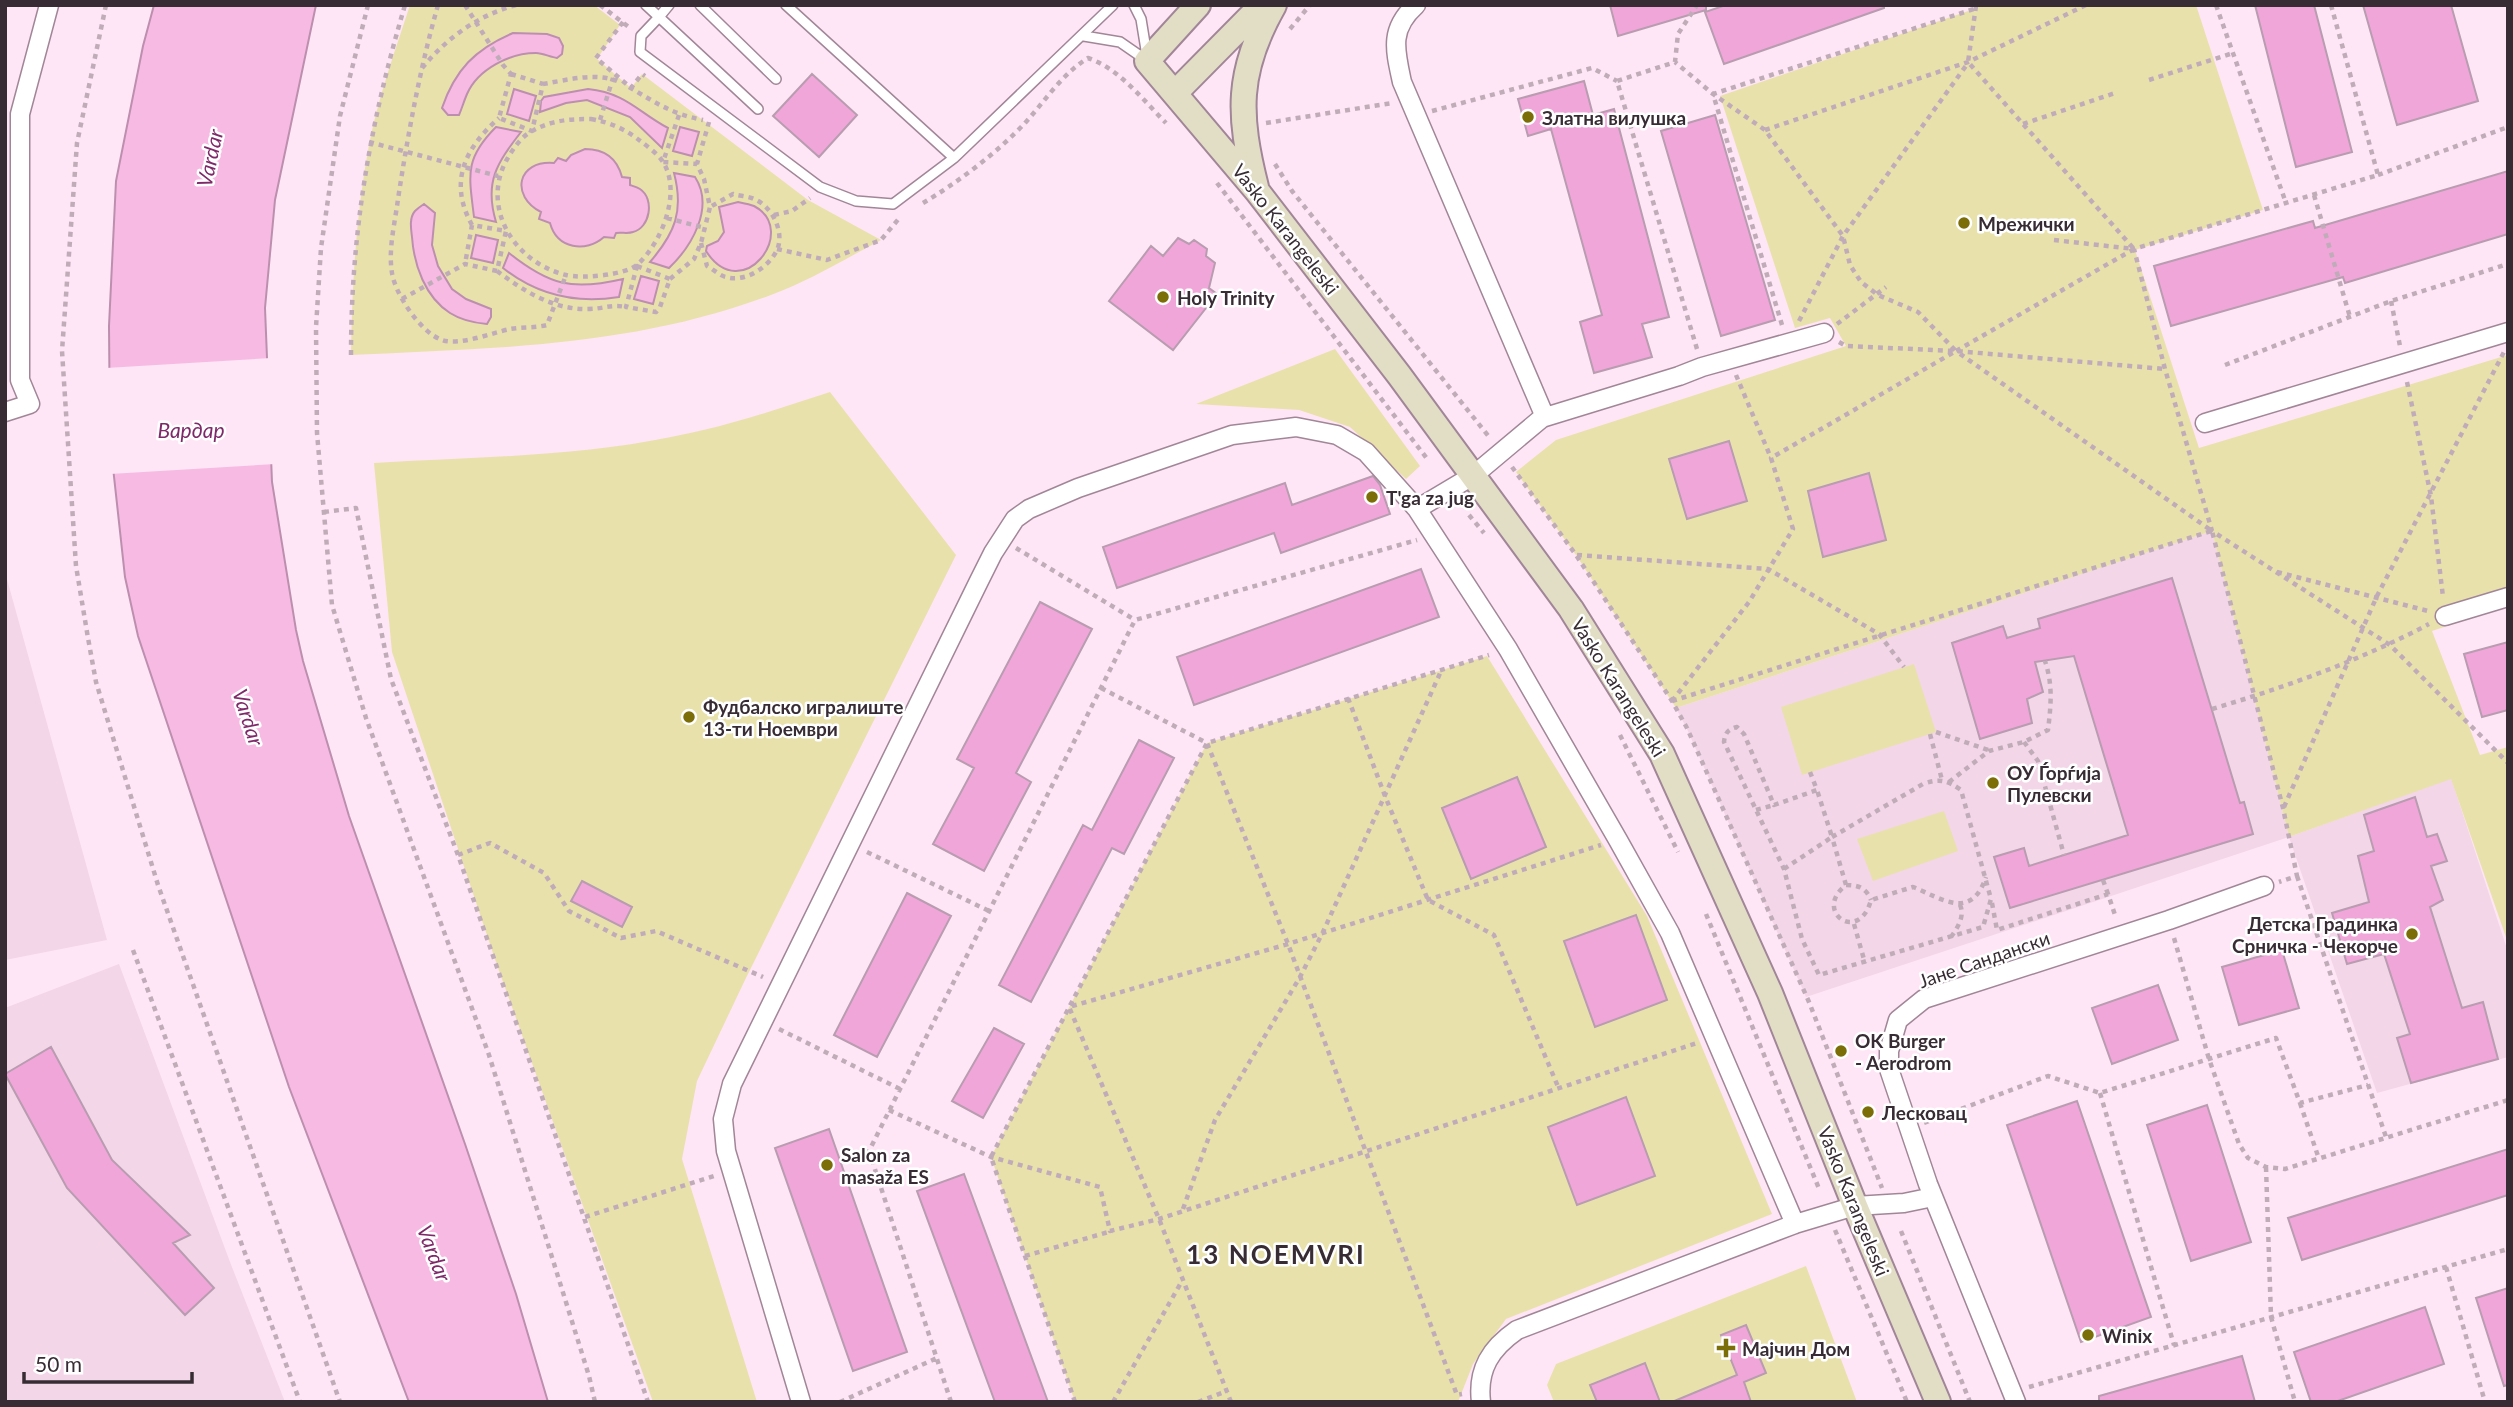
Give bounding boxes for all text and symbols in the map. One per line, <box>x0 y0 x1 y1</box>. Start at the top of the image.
place label: Златна вилушка <box>1542 106 1686 129</box>
marker: Златна вилушка <box>1520 109 1536 125</box>
water label: Vardar <box>191 126 227 189</box>
street label: Vasko Karangeleski <box>1228 159 1344 299</box>
place label: Мрежички <box>1978 212 2075 235</box>
marker: Мрежички <box>1956 215 1972 231</box>
place label: Holy Trinity <box>1177 286 1276 309</box>
marker: Holy Trinity <box>1155 289 1171 305</box>
water label: Вардар <box>157 417 225 442</box>
place label: T'ga za jug <box>1386 486 1474 509</box>
marker: T'ga za jug <box>1364 489 1380 505</box>
street label: Vasko Karangeleski <box>1567 613 1671 761</box>
water label: Vardar <box>228 685 270 749</box>
place label: Фудбалско игралиште 13-ти Ноември <box>703 695 903 740</box>
marker: Фудбалско игралиште 13-ти Ноември <box>681 709 697 725</box>
place label: ОУ Ѓорѓија Пулевски <box>2007 761 2101 806</box>
marker: ОУ Ѓорѓија Пулевски <box>1985 775 2001 791</box>
place label: Детска Градинка Срничка - Чекорче <box>2232 912 2398 957</box>
street label: Јане Сандански <box>1915 926 2053 992</box>
marker: Детска Градинка Срничка - Чекорче <box>2404 926 2420 942</box>
place label: OK Burger - Aerodrom <box>1855 1029 1951 1074</box>
marker: OK Burger - Aerodrom <box>1833 1043 1849 1059</box>
place label: Лесковац <box>1881 1101 1967 1124</box>
marker: Лесковац <box>1860 1104 1876 1120</box>
street label: Vasko Karangeleski <box>1813 1123 1895 1279</box>
place label: Salon za masaža ES <box>841 1143 929 1188</box>
marker: Salon za masaža ES <box>819 1157 835 1173</box>
water label: Vardar <box>413 1221 457 1285</box>
district label: 13 NOEMVRI <box>1186 1238 1366 1270</box>
place label: Winix <box>2102 1324 2152 1347</box>
marker: Winix <box>2080 1327 2096 1343</box>
place label: Мајчин Дом <box>1742 1337 1850 1360</box>
marker: Мајчин Дом <box>1716 1338 1736 1358</box>
scale bar <box>24 1340 192 1384</box>
text: 50 m <box>35 1351 82 1376</box>

